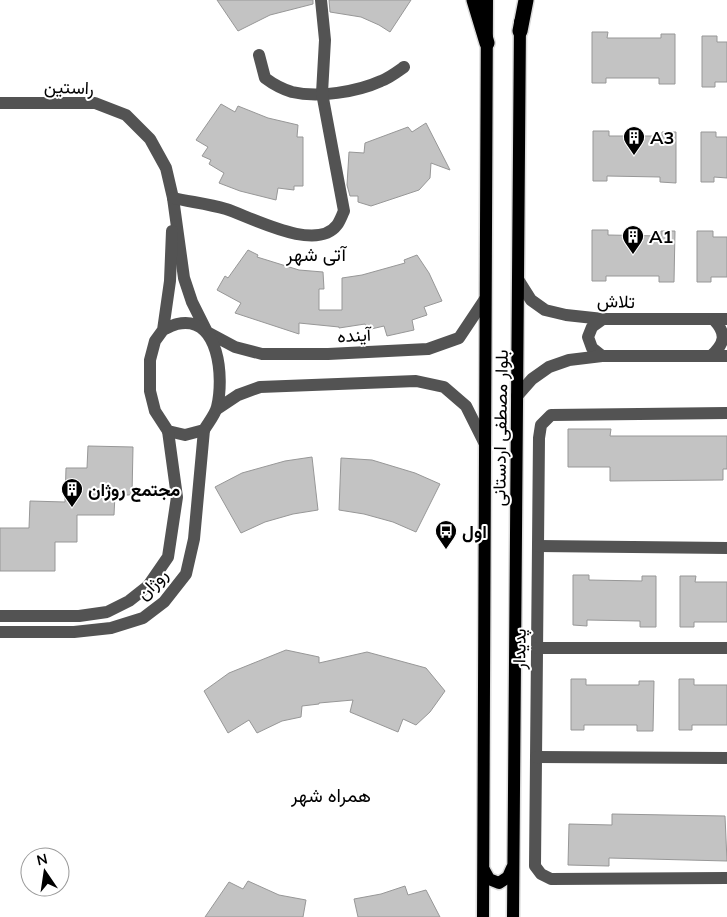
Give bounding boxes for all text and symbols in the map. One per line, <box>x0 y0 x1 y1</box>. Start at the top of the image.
street label: راستین <box>44 75 94 99</box>
building icon: A3 <box>622 125 646 156</box>
place label: A3 <box>650 126 674 149</box>
building icon: A1 <box>621 224 645 255</box>
place label: A1 <box>649 225 673 248</box>
district label: آتی شهر <box>285 242 348 266</box>
street label: تلاش <box>597 289 635 313</box>
street label: آینده <box>337 323 373 347</box>
street label: بلوار مصطفی اردستانی <box>487 349 513 507</box>
building icon: مجتمع روژان <box>60 477 84 508</box>
place label: مجتمع روژان <box>88 478 181 502</box>
bus stop icon: اول <box>434 519 458 550</box>
place label: اول <box>462 520 487 543</box>
street label: روژان <box>131 563 173 605</box>
street label: پدیدار <box>507 628 532 671</box>
district label: همراه شهر <box>290 783 371 807</box>
north arrow <box>20 847 70 897</box>
text: N <box>35 849 49 869</box>

